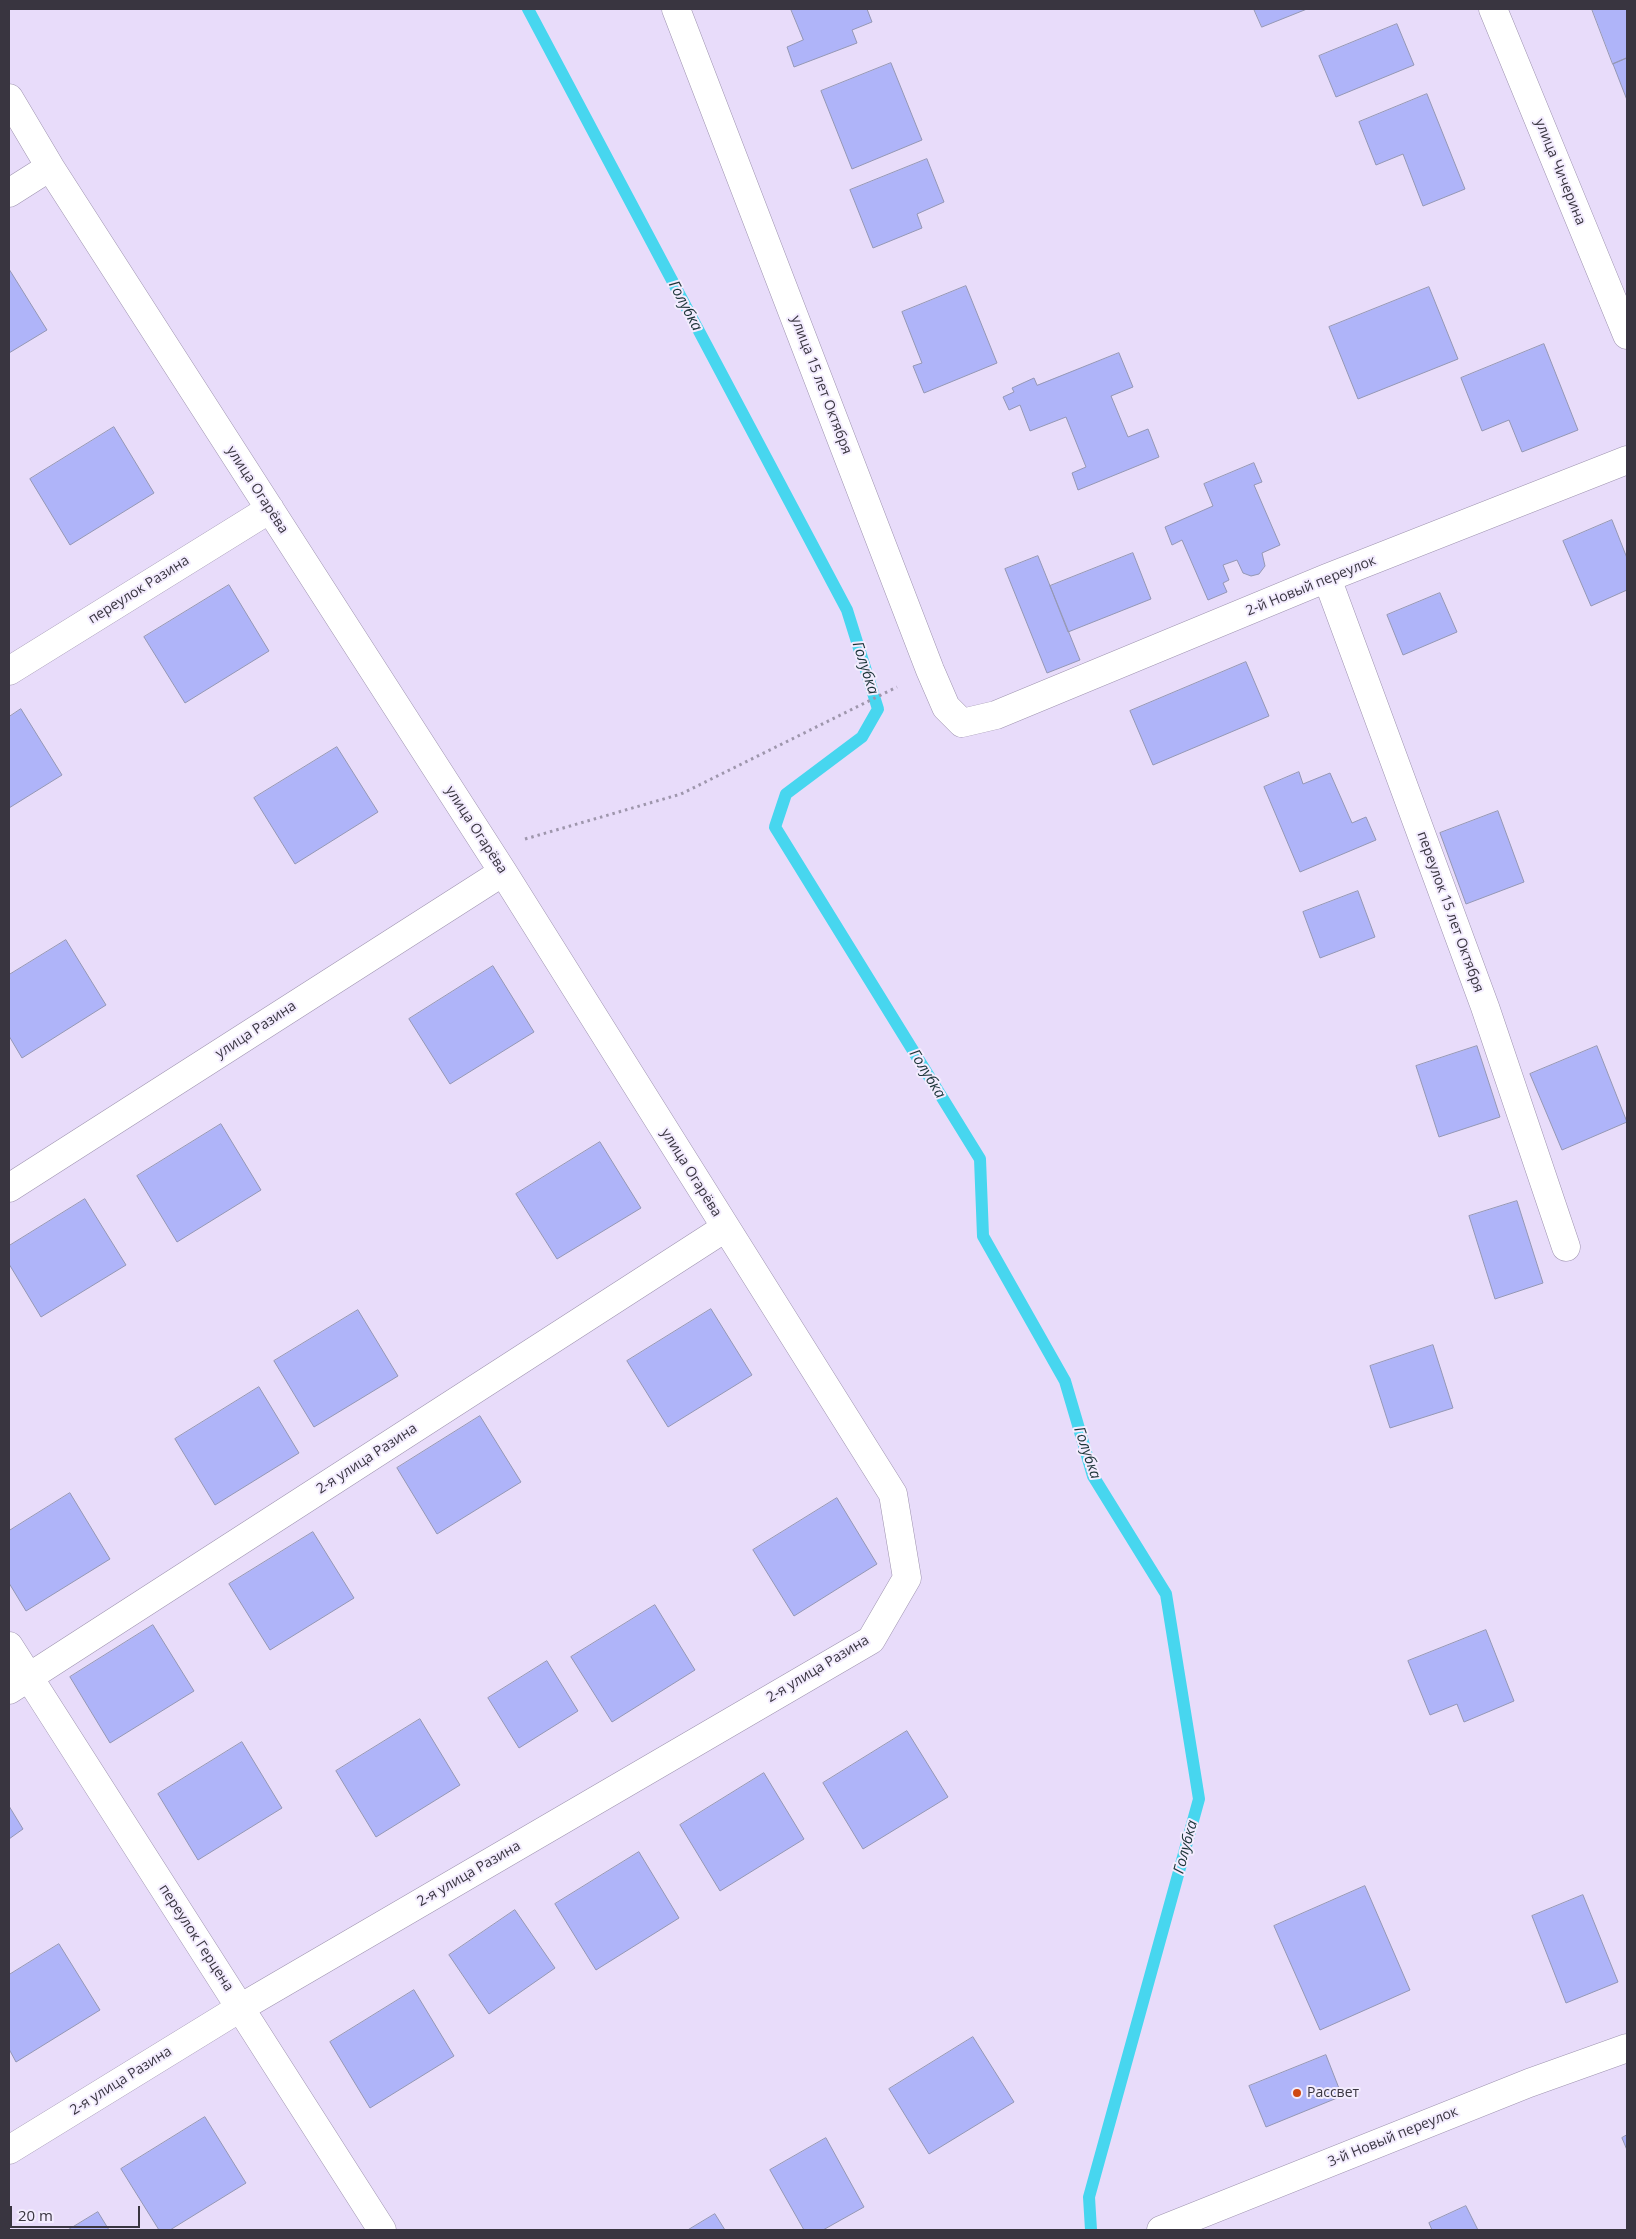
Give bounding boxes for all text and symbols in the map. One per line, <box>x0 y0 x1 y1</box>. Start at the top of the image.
street label: улица Чичерина <box>1531 116 1589 228</box>
water label: Голубка <box>664 278 706 334</box>
street label: улица 15 лет Октября <box>787 313 855 457</box>
street label: улица Огарёва <box>222 443 292 537</box>
street label: переулок Разина <box>85 552 193 628</box>
street label: 2-й Новый переулок <box>1244 552 1378 620</box>
water label: Голубка <box>848 639 882 697</box>
street label: улица Огарёва <box>441 783 511 877</box>
street label: переулок 15 лет Октября <box>1413 829 1487 995</box>
street label: улица Разина <box>213 998 299 1062</box>
water label: Голубка <box>905 1046 949 1102</box>
street label: улица Огарёва <box>657 1126 725 1220</box>
street label: 2-я улица Разина <box>314 1420 420 1498</box>
water label: Голубка <box>1070 1424 1104 1482</box>
street label: 2-я улица Разина <box>764 1632 872 1706</box>
water label: Голубка <box>1170 1818 1202 1876</box>
street label: 2-я улица Разина <box>414 1838 524 1910</box>
street label: переулок Герцена <box>155 1881 237 1995</box>
street label: 2-я улица Разина <box>67 2043 175 2119</box>
place label: Рассвет <box>1307 2085 1359 2101</box>
marker: Рассвет <box>1291 2087 1303 2099</box>
street label: 3-й Новый переулок <box>1326 2103 1460 2171</box>
scale bar <box>12 2196 142 2228</box>
text: 20 m <box>18 2205 53 2225</box>

